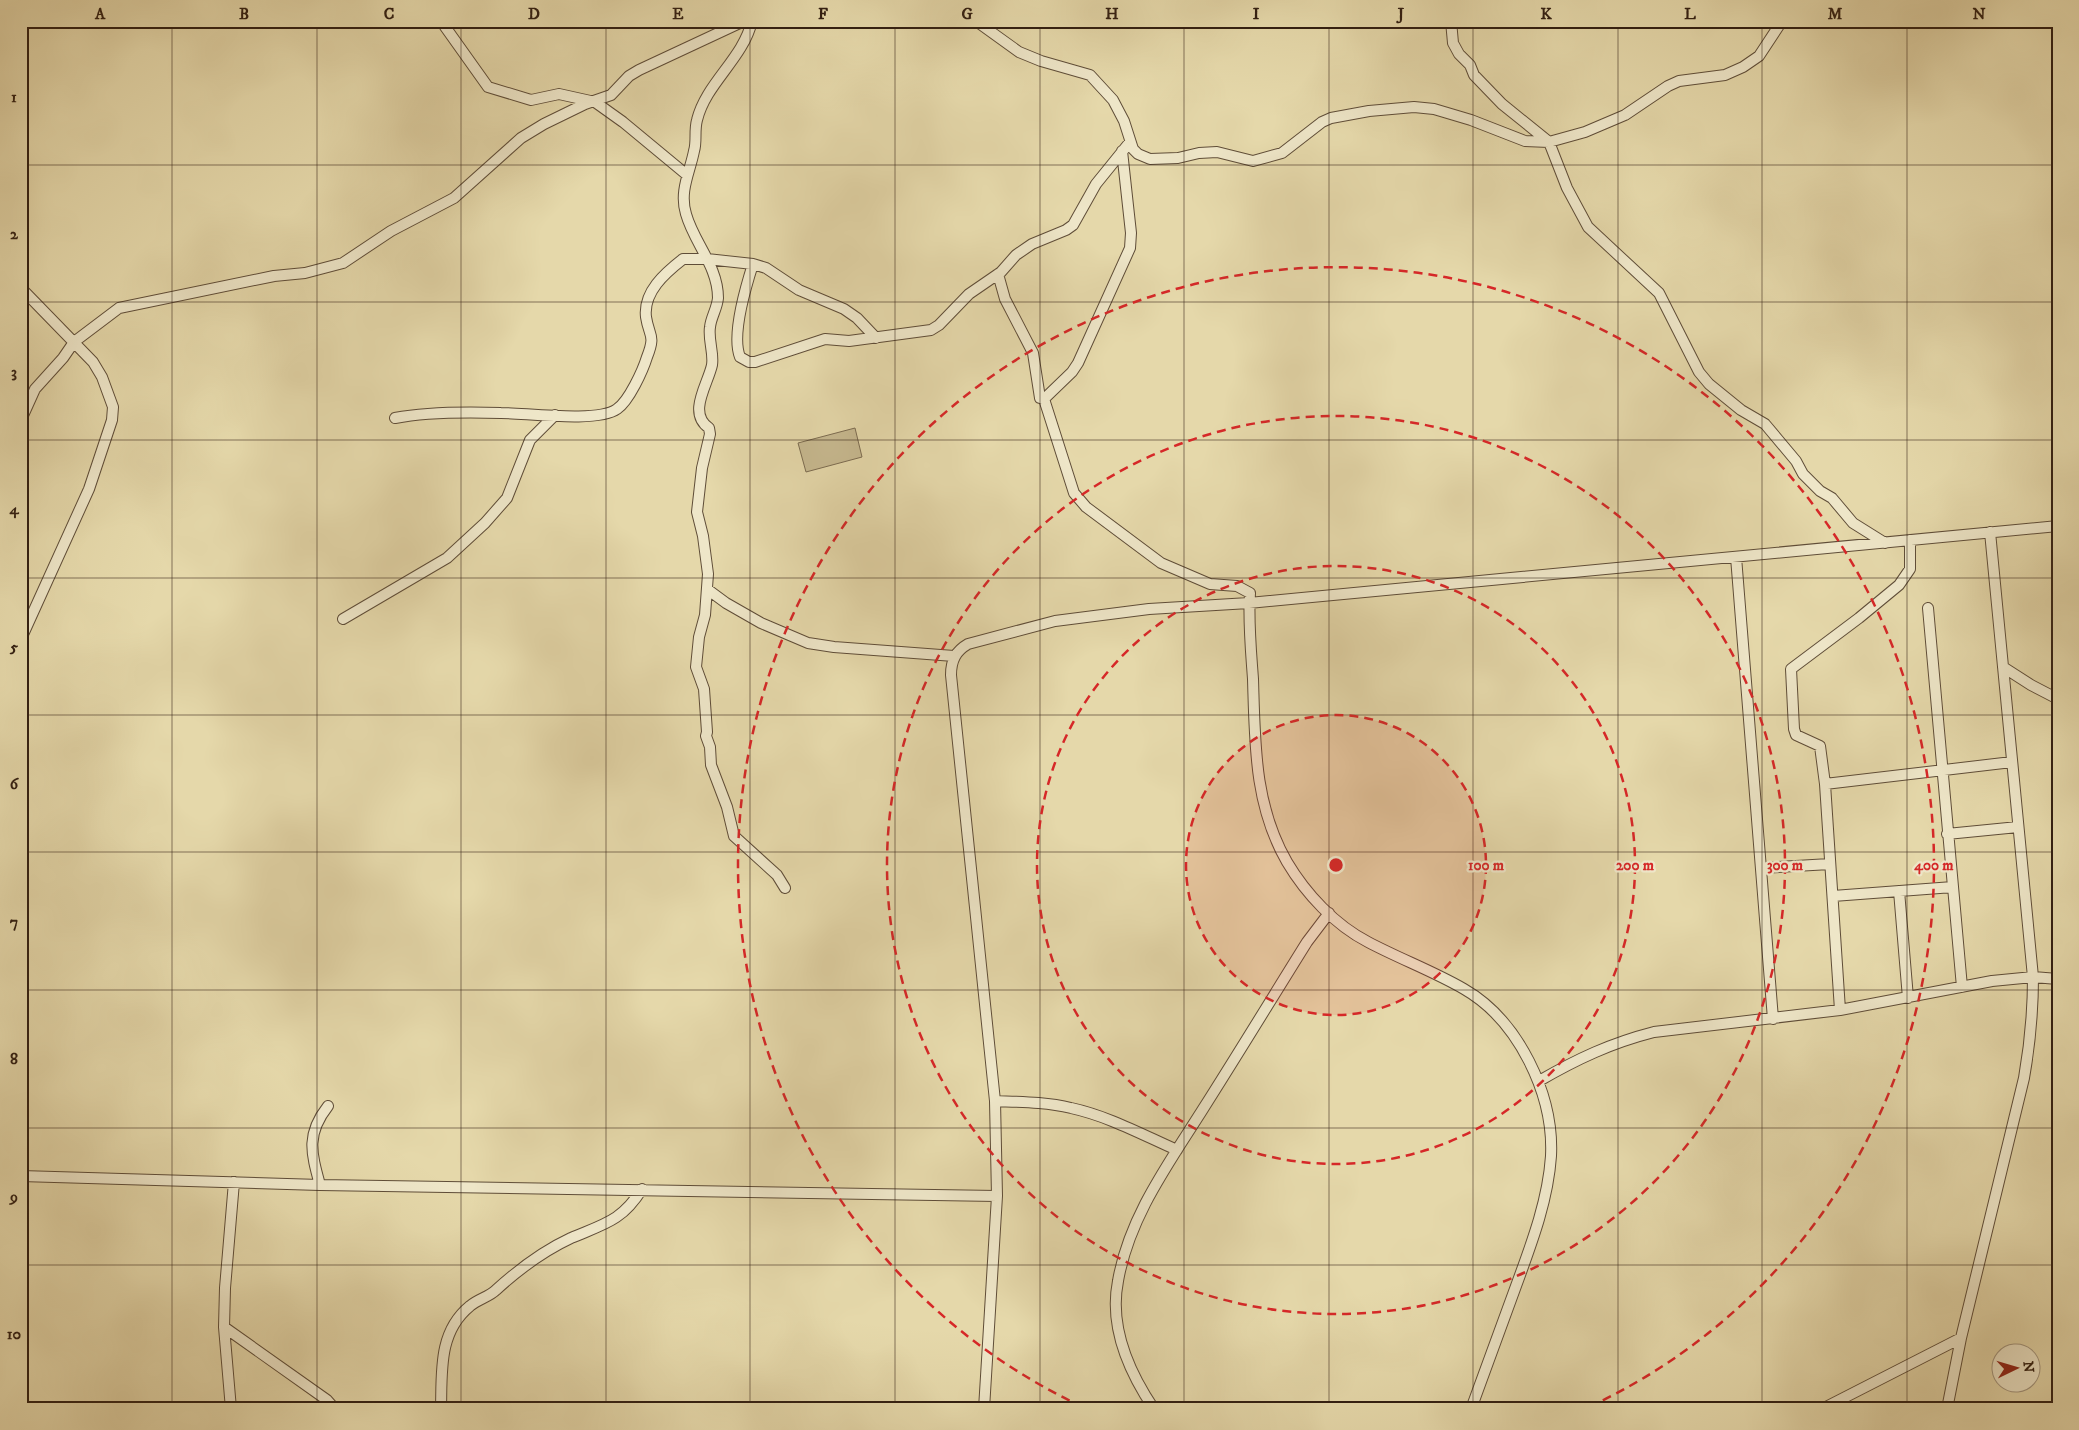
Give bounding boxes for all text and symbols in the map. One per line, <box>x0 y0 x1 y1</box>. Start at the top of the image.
text: A <box>94 4 106 24</box>
text: B <box>239 4 249 24</box>
text: C <box>384 4 394 24</box>
text: D <box>528 4 540 24</box>
text: E <box>672 4 684 24</box>
text: F <box>818 4 828 24</box>
text: G <box>961 4 973 24</box>
text: H <box>1105 4 1119 24</box>
text: I <box>1253 4 1260 24</box>
text: J <box>1396 4 1405 24</box>
text: K <box>1540 4 1552 24</box>
text: L <box>1684 4 1696 24</box>
text: M <box>1828 4 1843 24</box>
text: N <box>1972 4 1986 24</box>
text: 1 <box>11 87 17 107</box>
text: 2 <box>10 224 19 244</box>
text: 3 <box>11 362 17 382</box>
text: 4 <box>8 499 19 519</box>
text: 5 <box>9 637 18 657</box>
text: 6 <box>10 774 20 794</box>
centre of rings <box>1327 856 1345 874</box>
text: 100 m <box>1468 856 1505 875</box>
text: 200 m <box>1616 856 1655 875</box>
text: 300 m <box>1767 856 1804 875</box>
text: 400 m <box>1913 856 1954 875</box>
text: 7 <box>10 912 18 932</box>
text: 8 <box>10 1049 18 1069</box>
text: 9 <box>9 1187 18 1207</box>
text: 10 <box>7 1324 22 1344</box>
north arrow <box>1992 1342 2042 1392</box>
text: N <box>2018 1360 2037 1374</box>

